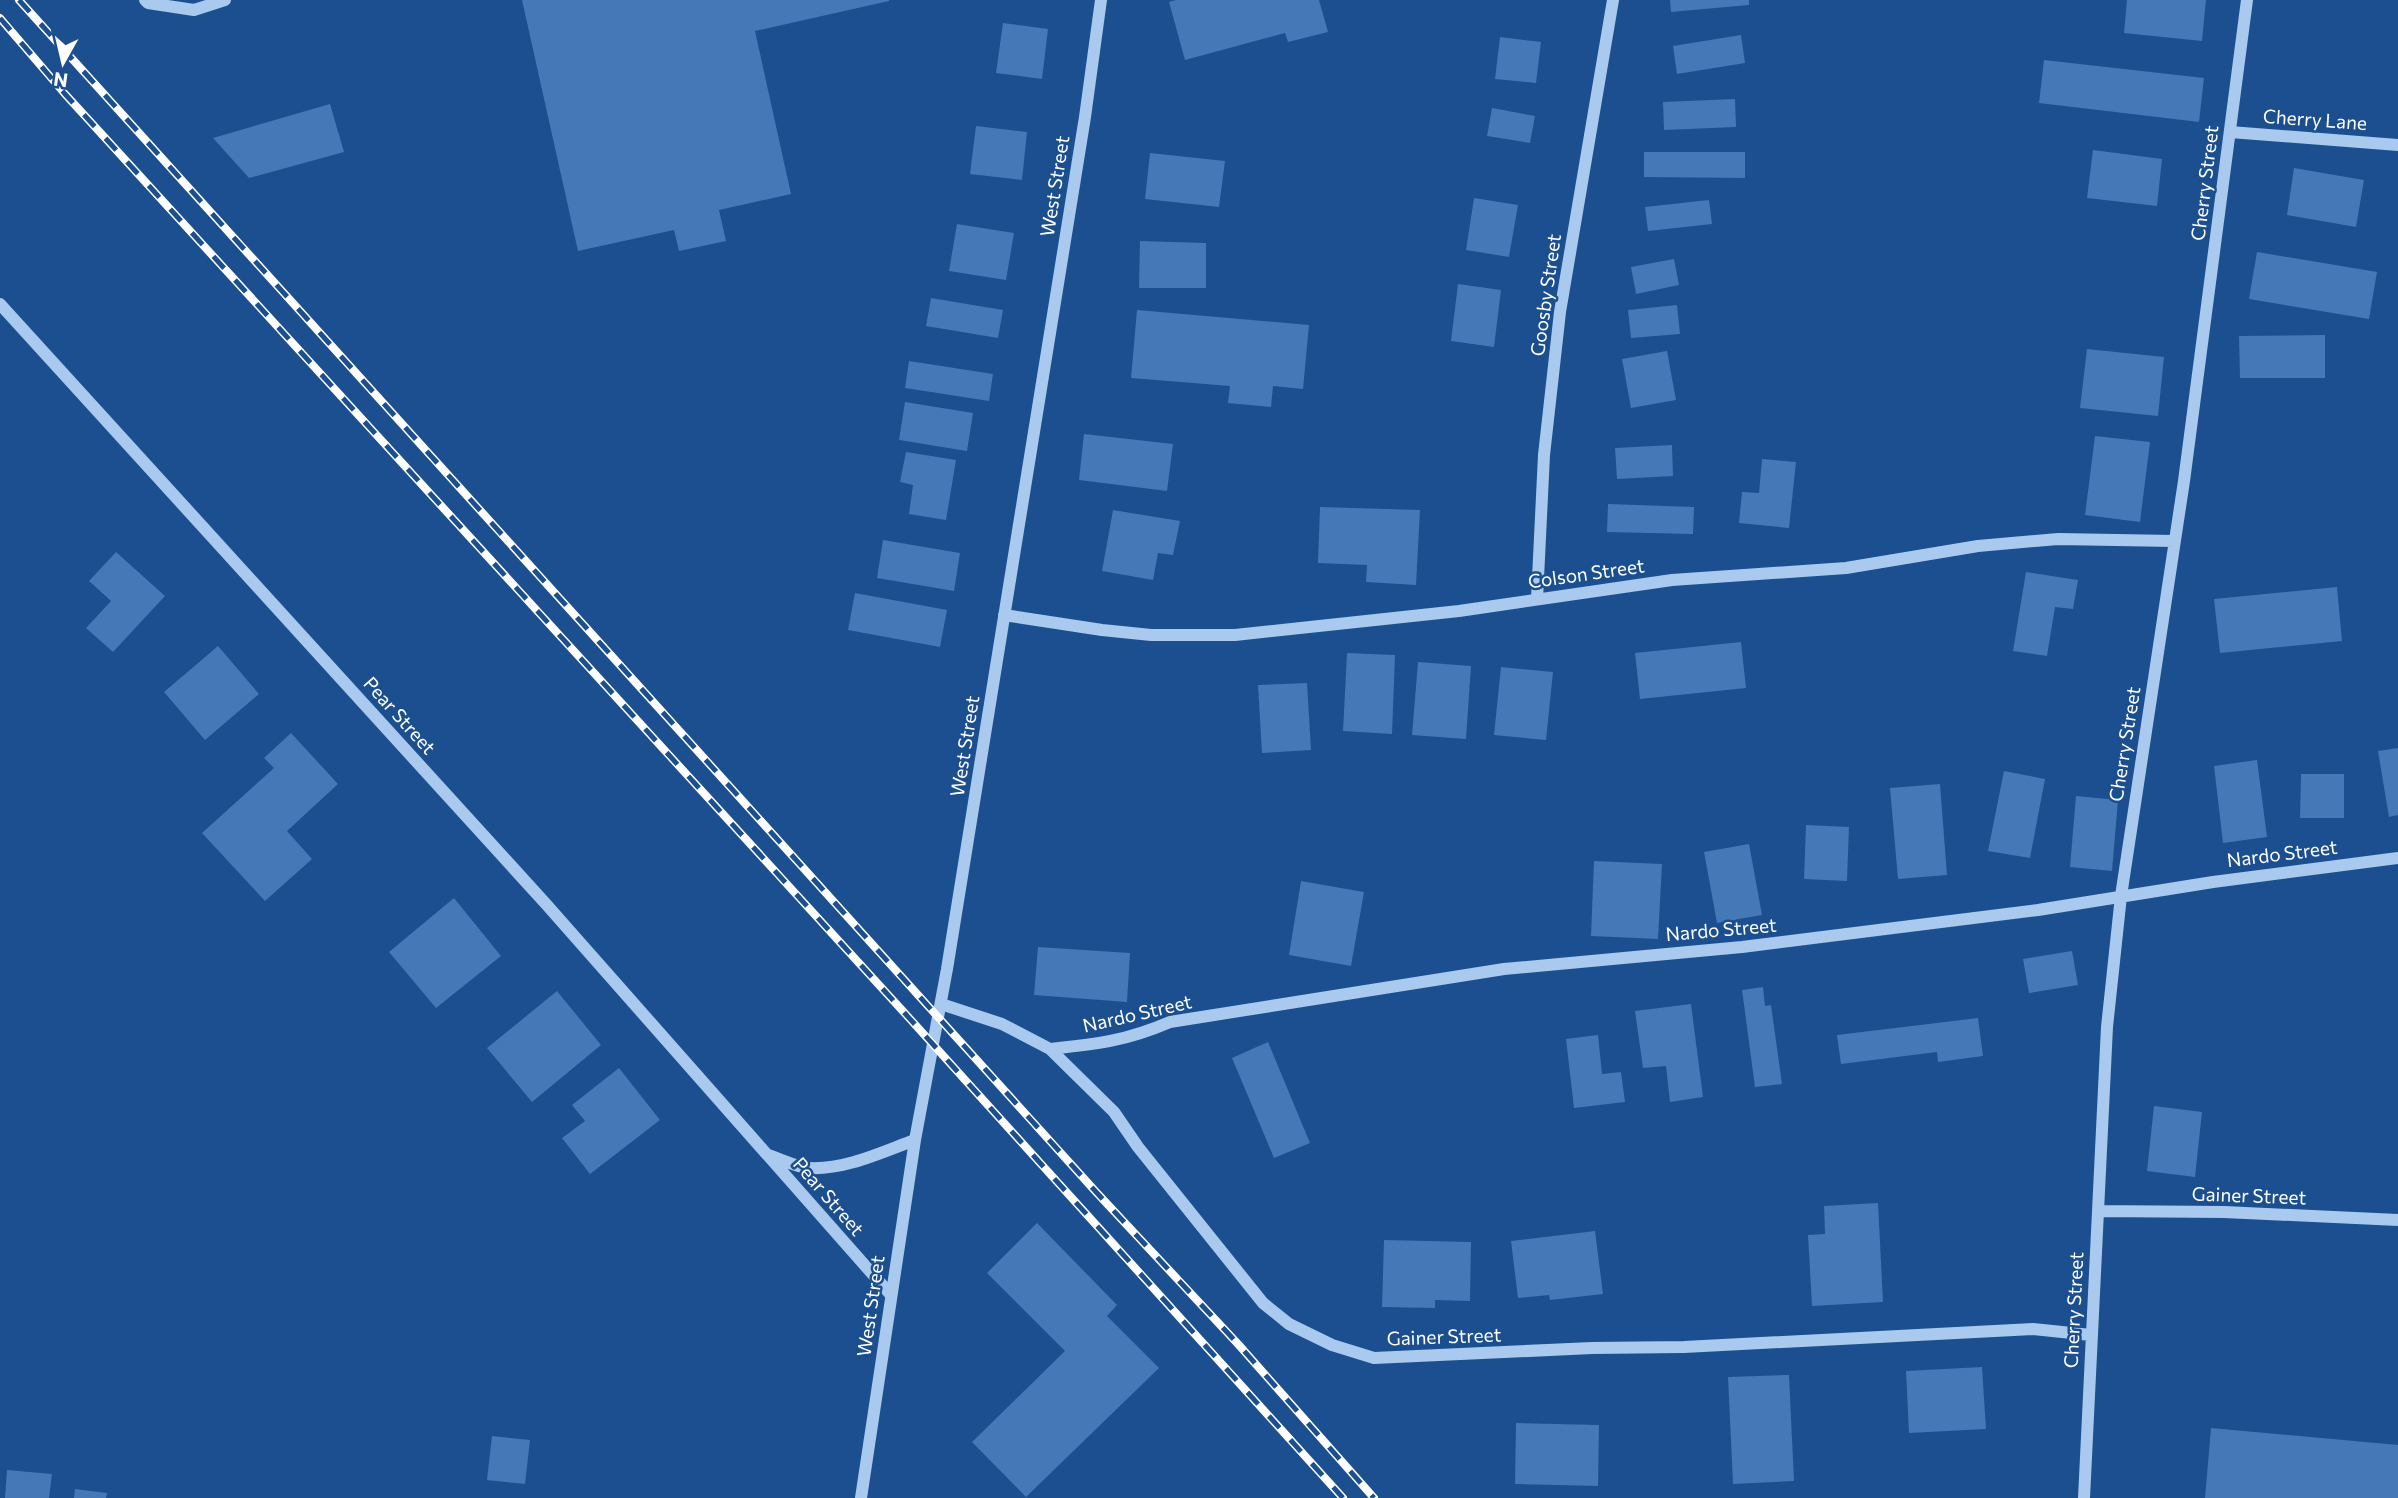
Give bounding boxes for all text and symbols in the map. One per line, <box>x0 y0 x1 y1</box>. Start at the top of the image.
north arrow <box>28 28 98 98</box>
text: N <box>52 68 69 93</box>
street label: Cherry Lane <box>2262 104 2368 134</box>
street label: Cherry Street <box>2186 124 2223 242</box>
street label: West Street <box>1035 134 1073 238</box>
street label: Goosby Street <box>1525 232 1565 358</box>
street label: Colson Street <box>1526 553 1646 593</box>
street label: Pear Street <box>359 671 441 759</box>
street label: Cherry Street <box>2104 685 2144 803</box>
street label: West Street <box>945 694 983 798</box>
street label: Nardo Street <box>2225 835 2339 871</box>
street label: Nardo Street <box>1665 913 1778 945</box>
street label: Nardo Street <box>1080 989 1194 1037</box>
street label: Pear Street <box>789 1152 869 1240</box>
street label: Gainer Street <box>2191 1182 2307 1208</box>
street label: Cherry Street <box>2058 1251 2088 1369</box>
street label: West Street <box>852 1254 888 1358</box>
street label: Gainer Street <box>1386 1323 1502 1349</box>

